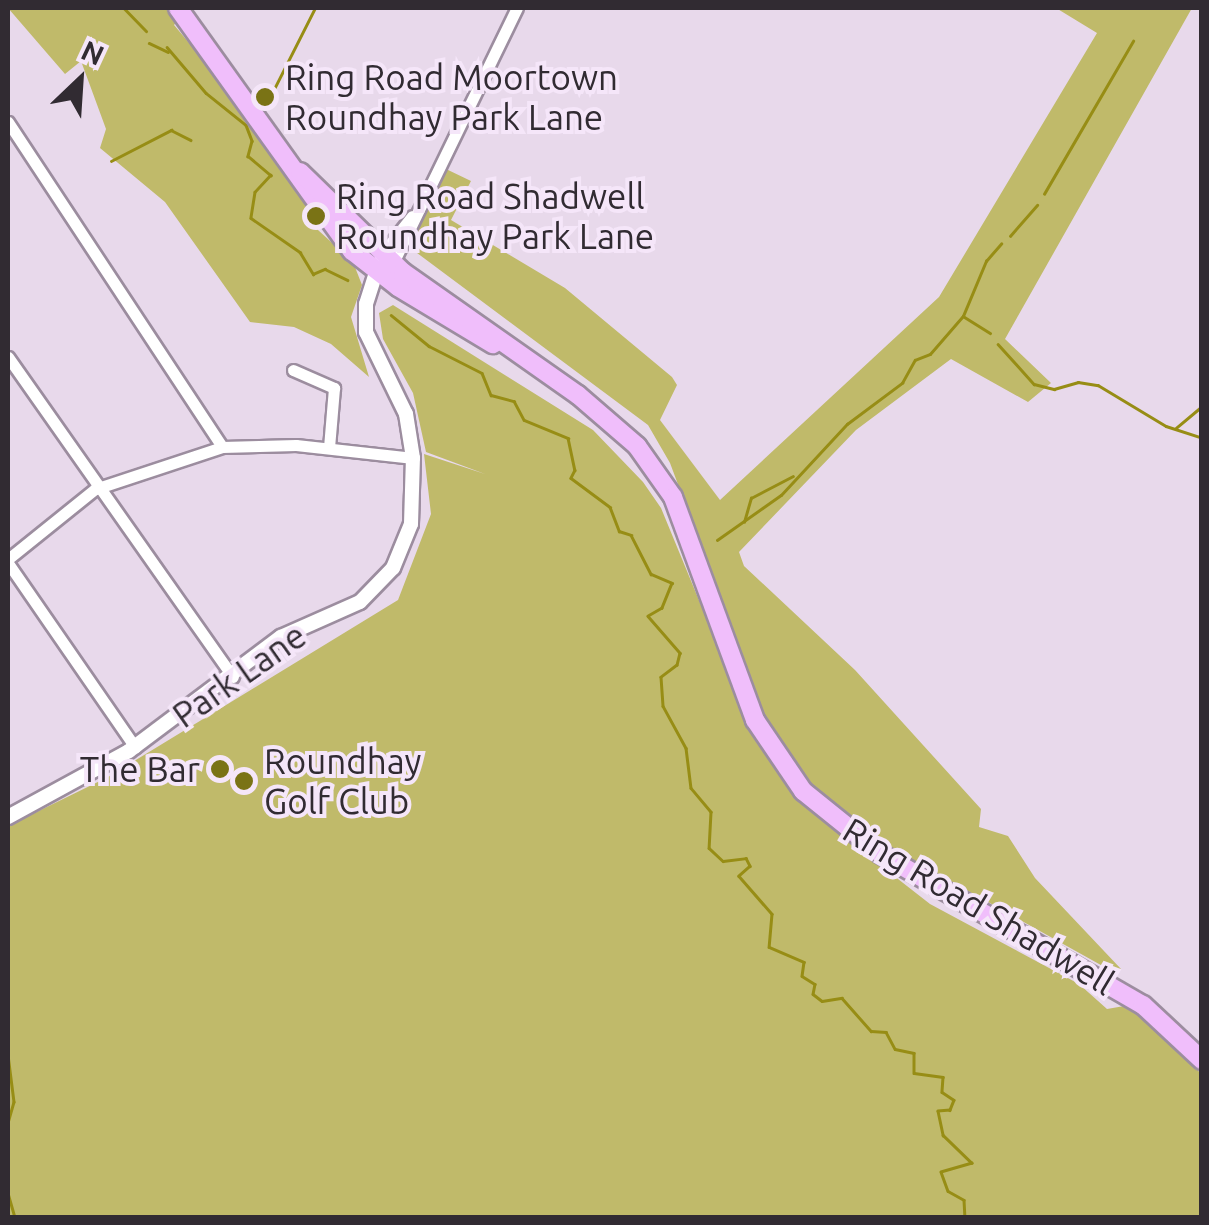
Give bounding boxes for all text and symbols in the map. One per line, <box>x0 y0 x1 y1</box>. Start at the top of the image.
north arrow <box>30 30 130 130</box>
text: N <box>77 34 109 71</box>
place label: Ring Road Moortown Roundhay Park Lane <box>285 56 618 138</box>
marker: Ring Road Moortown Roundhay Park Lane <box>254 86 276 108</box>
place label: Ring Road Shadwell Roundhay Park Lane <box>336 175 654 257</box>
marker: Ring Road Shadwell Roundhay Park Lane <box>305 205 327 227</box>
street label: Park Lane <box>164 614 314 736</box>
place label: Roundhay Golf Club <box>264 740 421 822</box>
place label: The Bar <box>80 748 200 790</box>
marker: The Bar <box>209 758 231 780</box>
marker: Roundhay Golf Club <box>233 770 255 792</box>
street label: Ring Road Shadwell <box>836 808 1122 1004</box>

